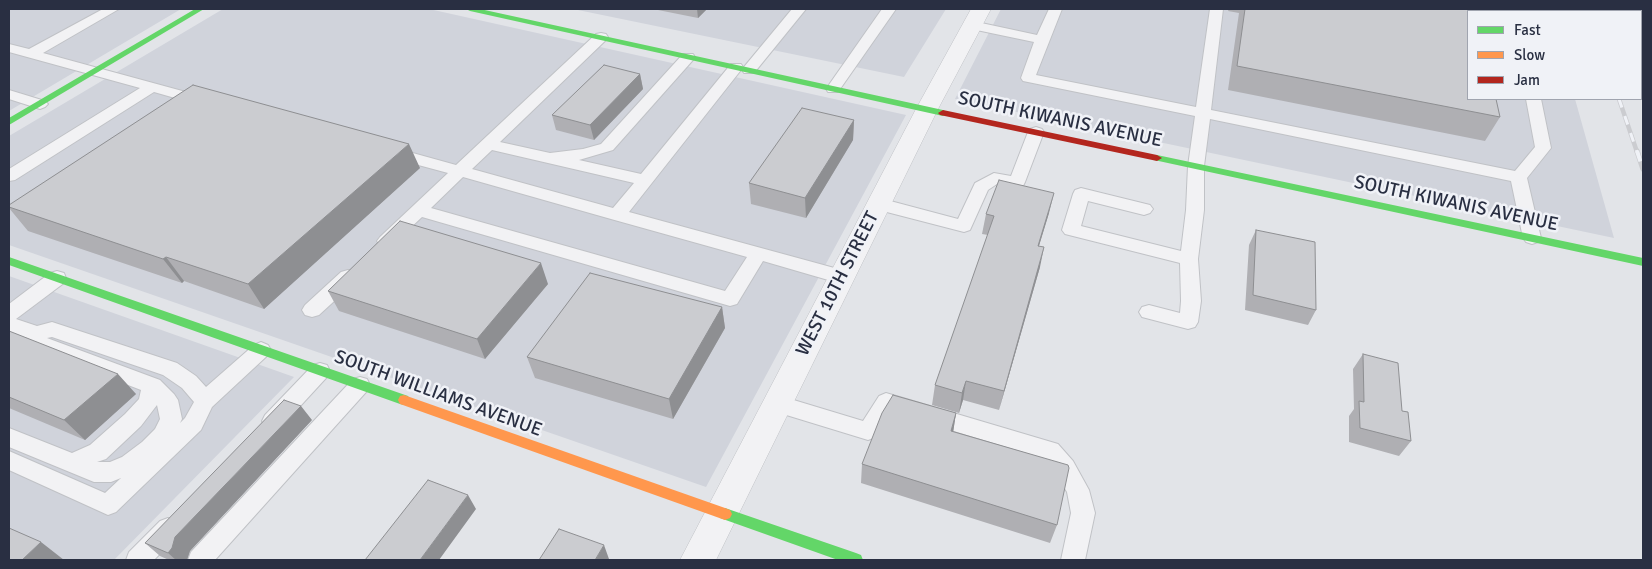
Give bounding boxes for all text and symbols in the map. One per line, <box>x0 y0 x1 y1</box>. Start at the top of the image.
legend <box>1467 10 1642 100</box>
text: Fast <box>1514 21 1541 39</box>
text: Slow <box>1514 46 1545 64</box>
text: Jam <box>1514 71 1540 89</box>
street label: SOUTH KIWANIS AVENUE <box>956 87 1164 153</box>
street label: SOUTH KIWANIS AVENUE <box>1352 171 1560 237</box>
street label: WEST 10TH STREET <box>792 208 884 360</box>
street label: SOUTH WILLIAMS AVENUE <box>331 346 545 442</box>

